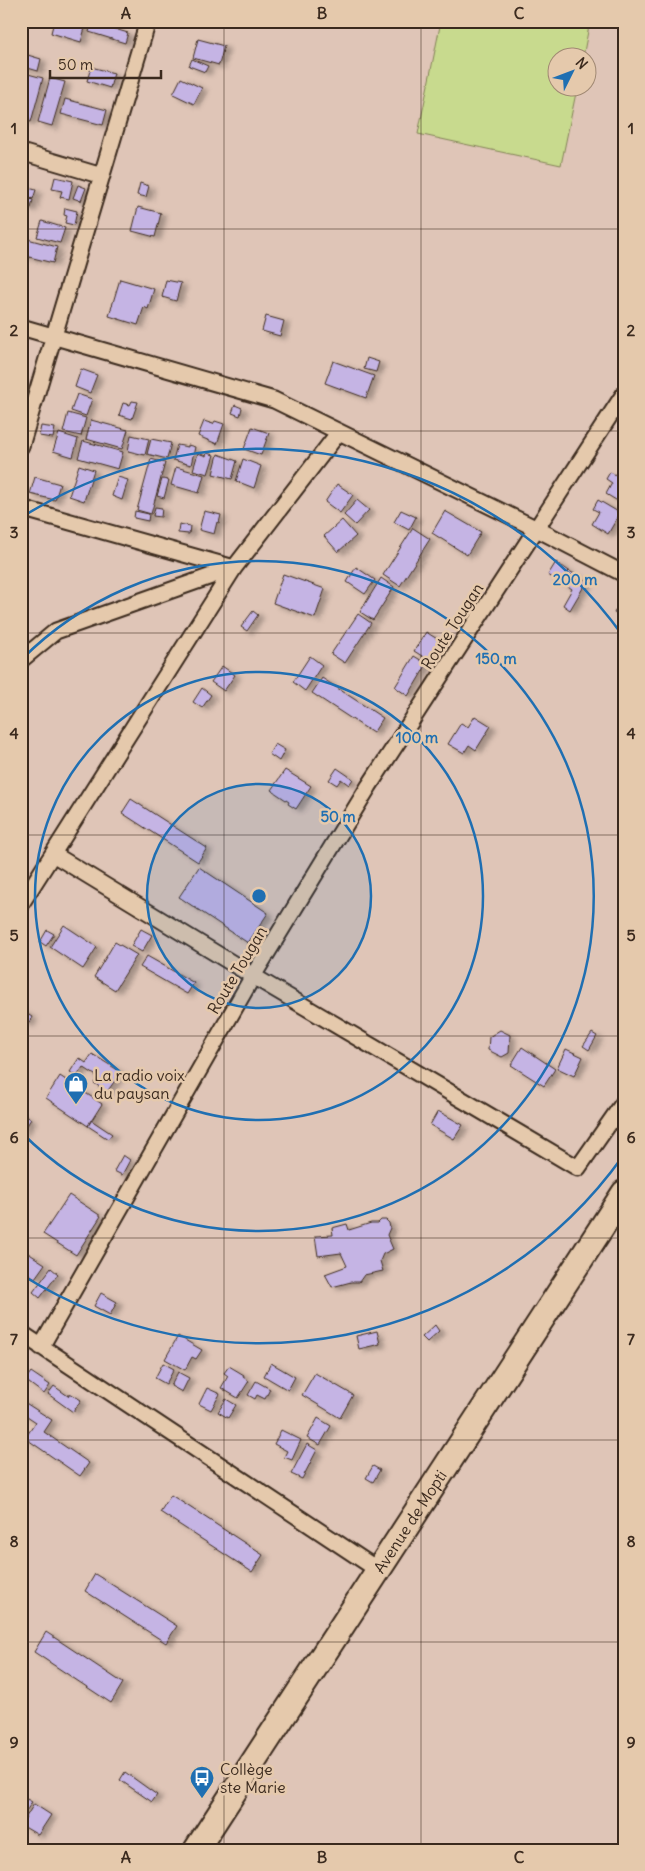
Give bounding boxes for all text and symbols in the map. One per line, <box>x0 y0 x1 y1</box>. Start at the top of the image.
text: A <box>121 3 131 23</box>
text: B <box>317 3 328 23</box>
text: C <box>514 3 525 23</box>
scale bar <box>50 48 161 80</box>
north arrow <box>548 48 598 98</box>
text: N <box>572 54 592 73</box>
text: 50 m <box>58 55 93 74</box>
text: 1 <box>11 118 17 138</box>
text: 1 <box>628 118 634 138</box>
text: 2 <box>10 320 19 340</box>
text: 2 <box>627 320 636 340</box>
text: 3 <box>9 522 19 542</box>
text: 3 <box>626 522 636 542</box>
text: 200 m <box>553 570 597 589</box>
street label: Route Tougan <box>417 579 487 673</box>
text: 150 m <box>475 649 517 668</box>
text: 4 <box>9 723 19 743</box>
text: 4 <box>626 723 636 743</box>
text: 100 m <box>396 728 438 747</box>
text: 50 m <box>320 807 356 826</box>
centre of rings <box>250 887 268 905</box>
street label: Route Tougan <box>203 922 271 1018</box>
text: 5 <box>9 925 19 945</box>
text: 5 <box>626 925 636 945</box>
place label: La radio voix du paysan <box>94 1065 185 1103</box>
shop icon: La radio voix du paysan <box>63 1071 89 1105</box>
text: 6 <box>9 1127 19 1147</box>
text: 6 <box>626 1127 636 1147</box>
text: 7 <box>10 1329 18 1349</box>
text: 7 <box>627 1329 635 1349</box>
street label: Avenue de Mopti <box>369 1466 451 1577</box>
text: 8 <box>9 1531 19 1551</box>
text: 8 <box>626 1531 636 1551</box>
text: 9 <box>9 1732 19 1752</box>
text: 9 <box>626 1732 636 1752</box>
place label: Collège ste Marie <box>220 1759 286 1797</box>
bus stop icon: Collège ste Marie <box>189 1765 215 1799</box>
text: A <box>121 1847 131 1867</box>
text: B <box>317 1847 328 1867</box>
text: C <box>514 1847 525 1867</box>

